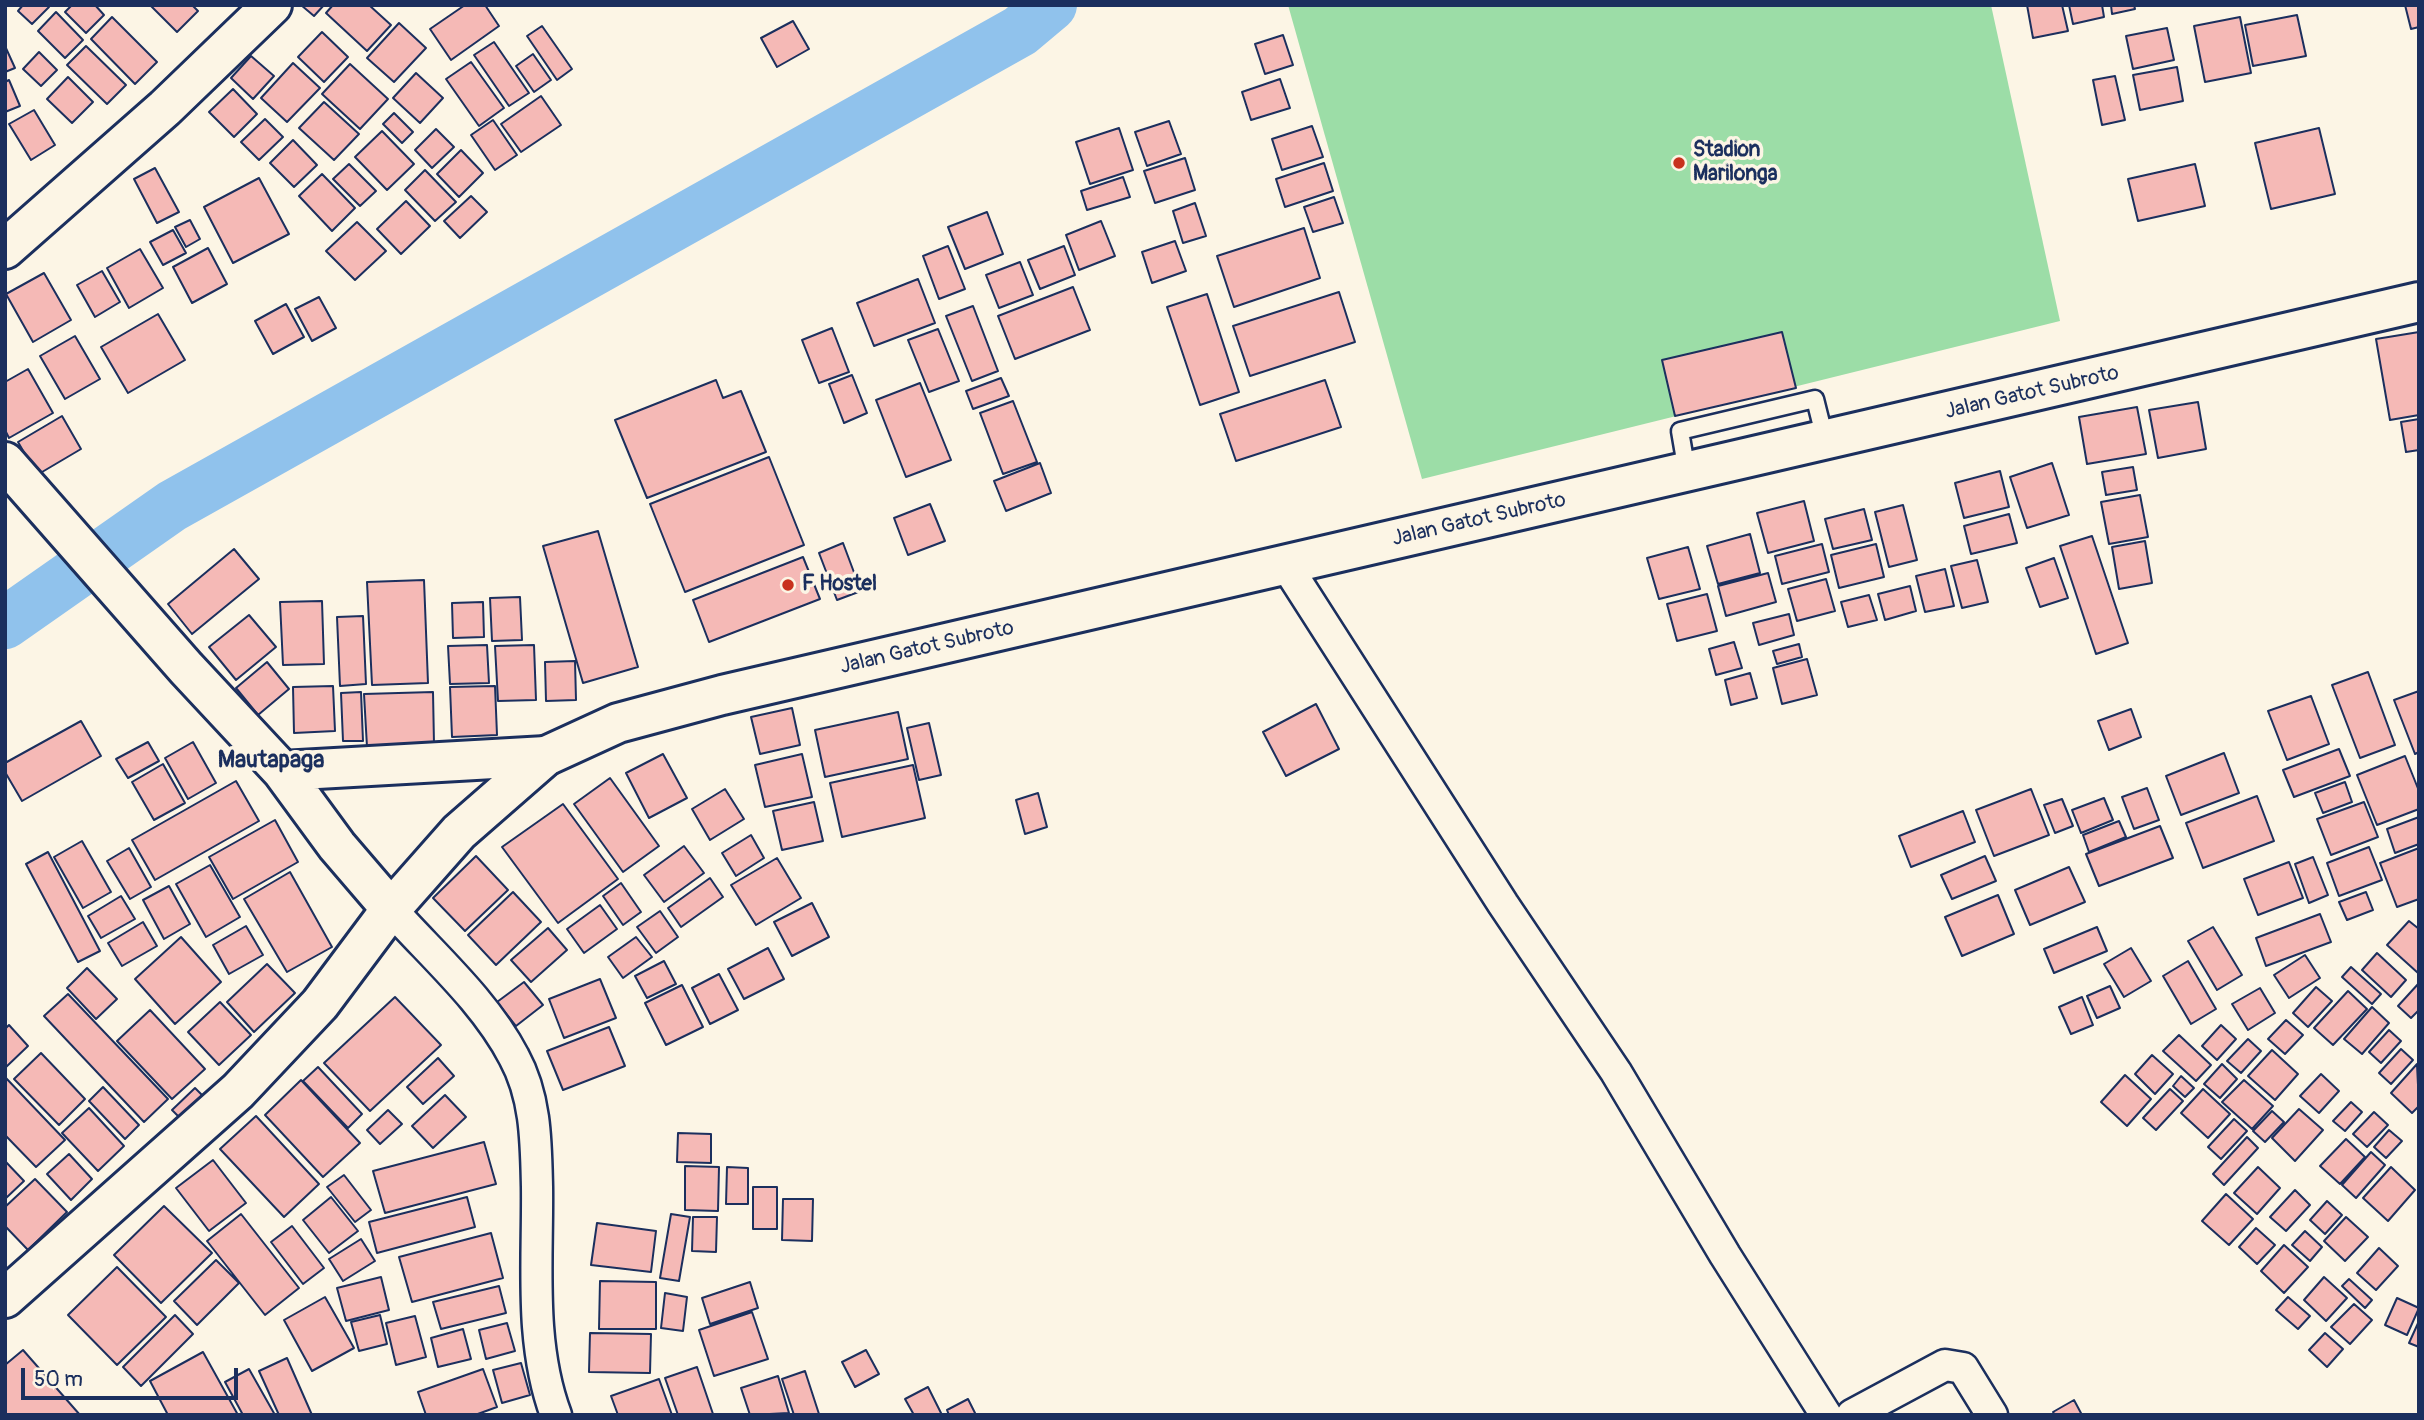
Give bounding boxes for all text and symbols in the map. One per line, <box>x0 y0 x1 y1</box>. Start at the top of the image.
place label: Stadion Marilonga <box>1693 138 1777 188</box>
marker: Stadion Marilonga <box>1671 155 1687 171</box>
street label: Jalan Gatot Subroto <box>1943 361 2121 425</box>
street label: Jalan Gatot Subroto <box>1390 488 1568 552</box>
place label: F Hostel <box>802 572 877 598</box>
marker: F Hostel <box>780 577 796 593</box>
street label: Jalan Gatot Subroto <box>838 616 1016 680</box>
district label: Mautapaga <box>218 747 324 775</box>
scale bar <box>24 1354 242 1398</box>
text: 50 m <box>34 1366 83 1393</box>

